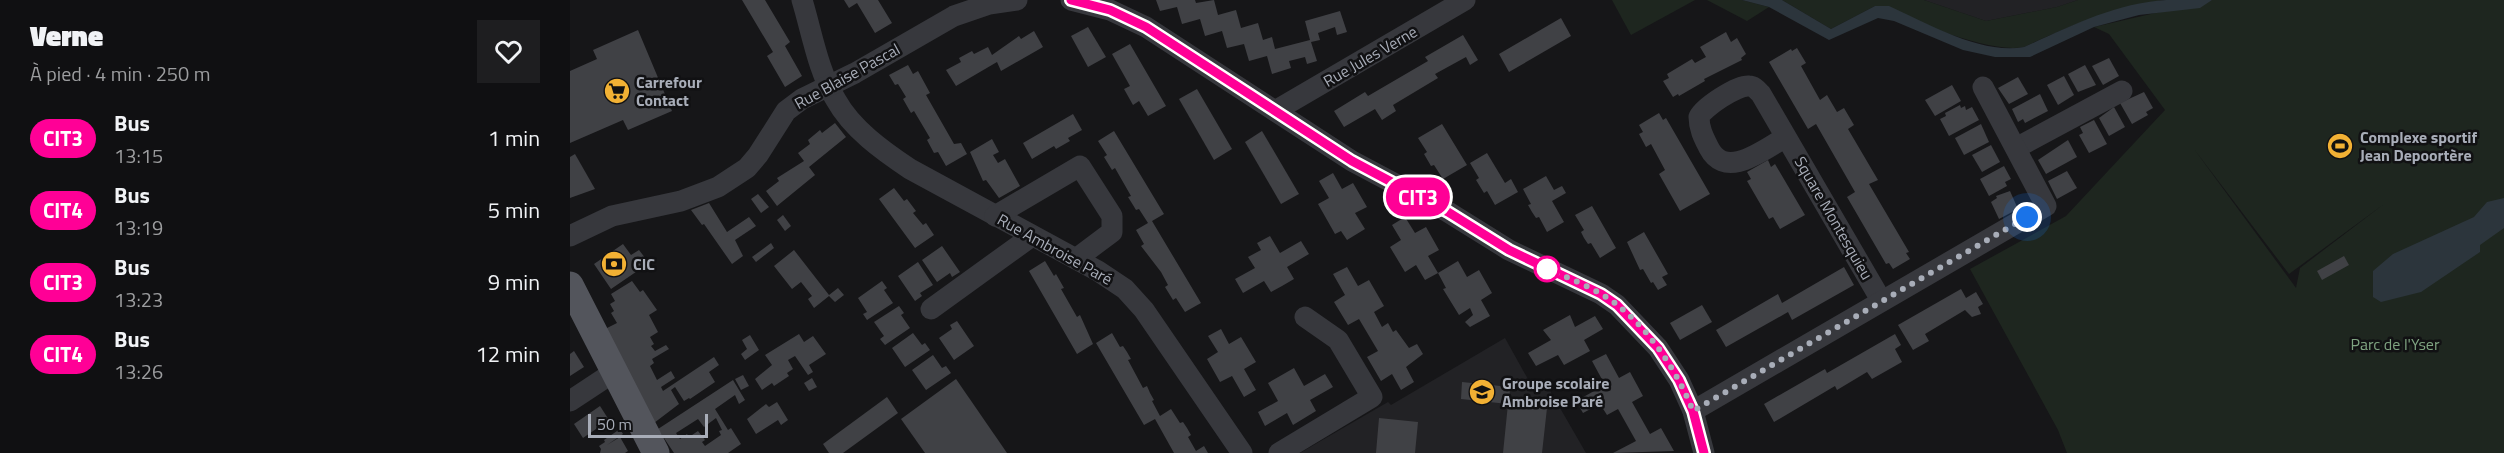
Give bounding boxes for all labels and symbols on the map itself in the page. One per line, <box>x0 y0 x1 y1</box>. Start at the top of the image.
street label: Rue Jules Verne <box>1319 19 1421 93</box>
street label: Rue Blaise Pascal <box>790 37 904 115</box>
place label: Carrefour Contact <box>636 70 702 112</box>
supermarket icon: Carrefour Contact <box>602 76 632 106</box>
place label: Complexe sportif Jean Depoortère <box>2360 125 2477 167</box>
sports icon: Complexe sportif Jean Depoortère <box>2325 131 2355 161</box>
street label: Square Montesquieu <box>1789 152 1879 284</box>
line badge: CIT3 <box>1376 178 1460 216</box>
your location <box>2012 202 2042 232</box>
street label: Rue Ambroise Paré <box>993 207 1117 291</box>
bank icon: CIC <box>599 249 629 279</box>
place label: CIC <box>633 252 655 276</box>
unlabelled marker <box>1534 256 1560 282</box>
park label: Parc de l'Yser <box>2351 332 2440 356</box>
place label: Groupe scolaire Ambroise Paré <box>1502 371 1609 413</box>
school or university icon: Groupe scolaire Ambroise Paré <box>1467 377 1497 407</box>
scale bar <box>588 411 708 438</box>

